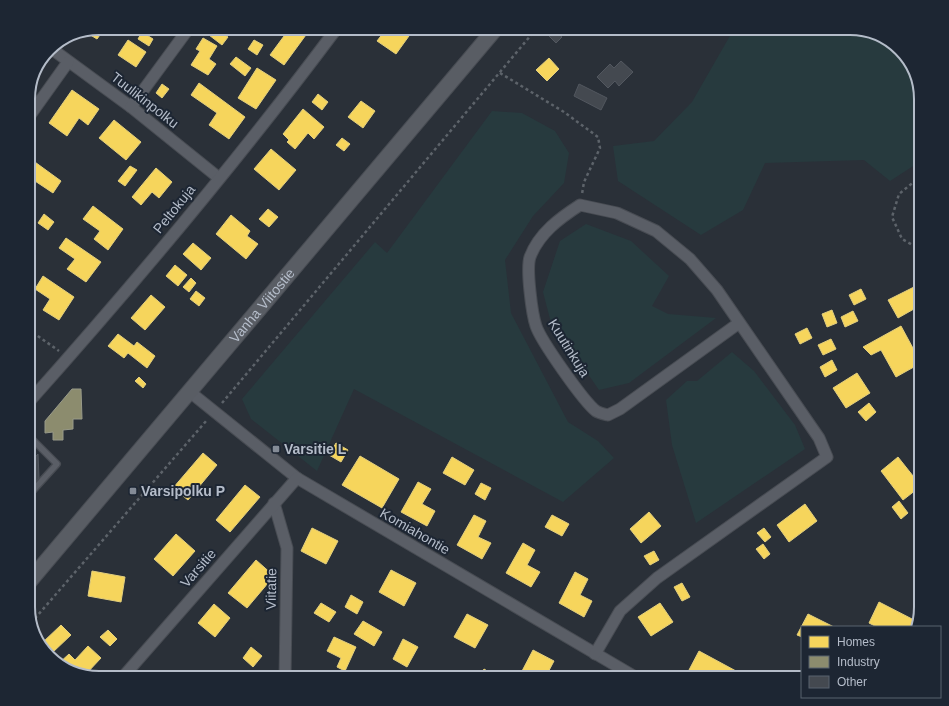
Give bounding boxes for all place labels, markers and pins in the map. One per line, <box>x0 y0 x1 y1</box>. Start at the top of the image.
place label: Varsitie L <box>284 441 347 457</box>
marker: Varsitie L <box>271 444 281 454</box>
place label: Varsipolku P <box>141 483 225 499</box>
marker: Varsipolku P <box>128 486 138 496</box>

